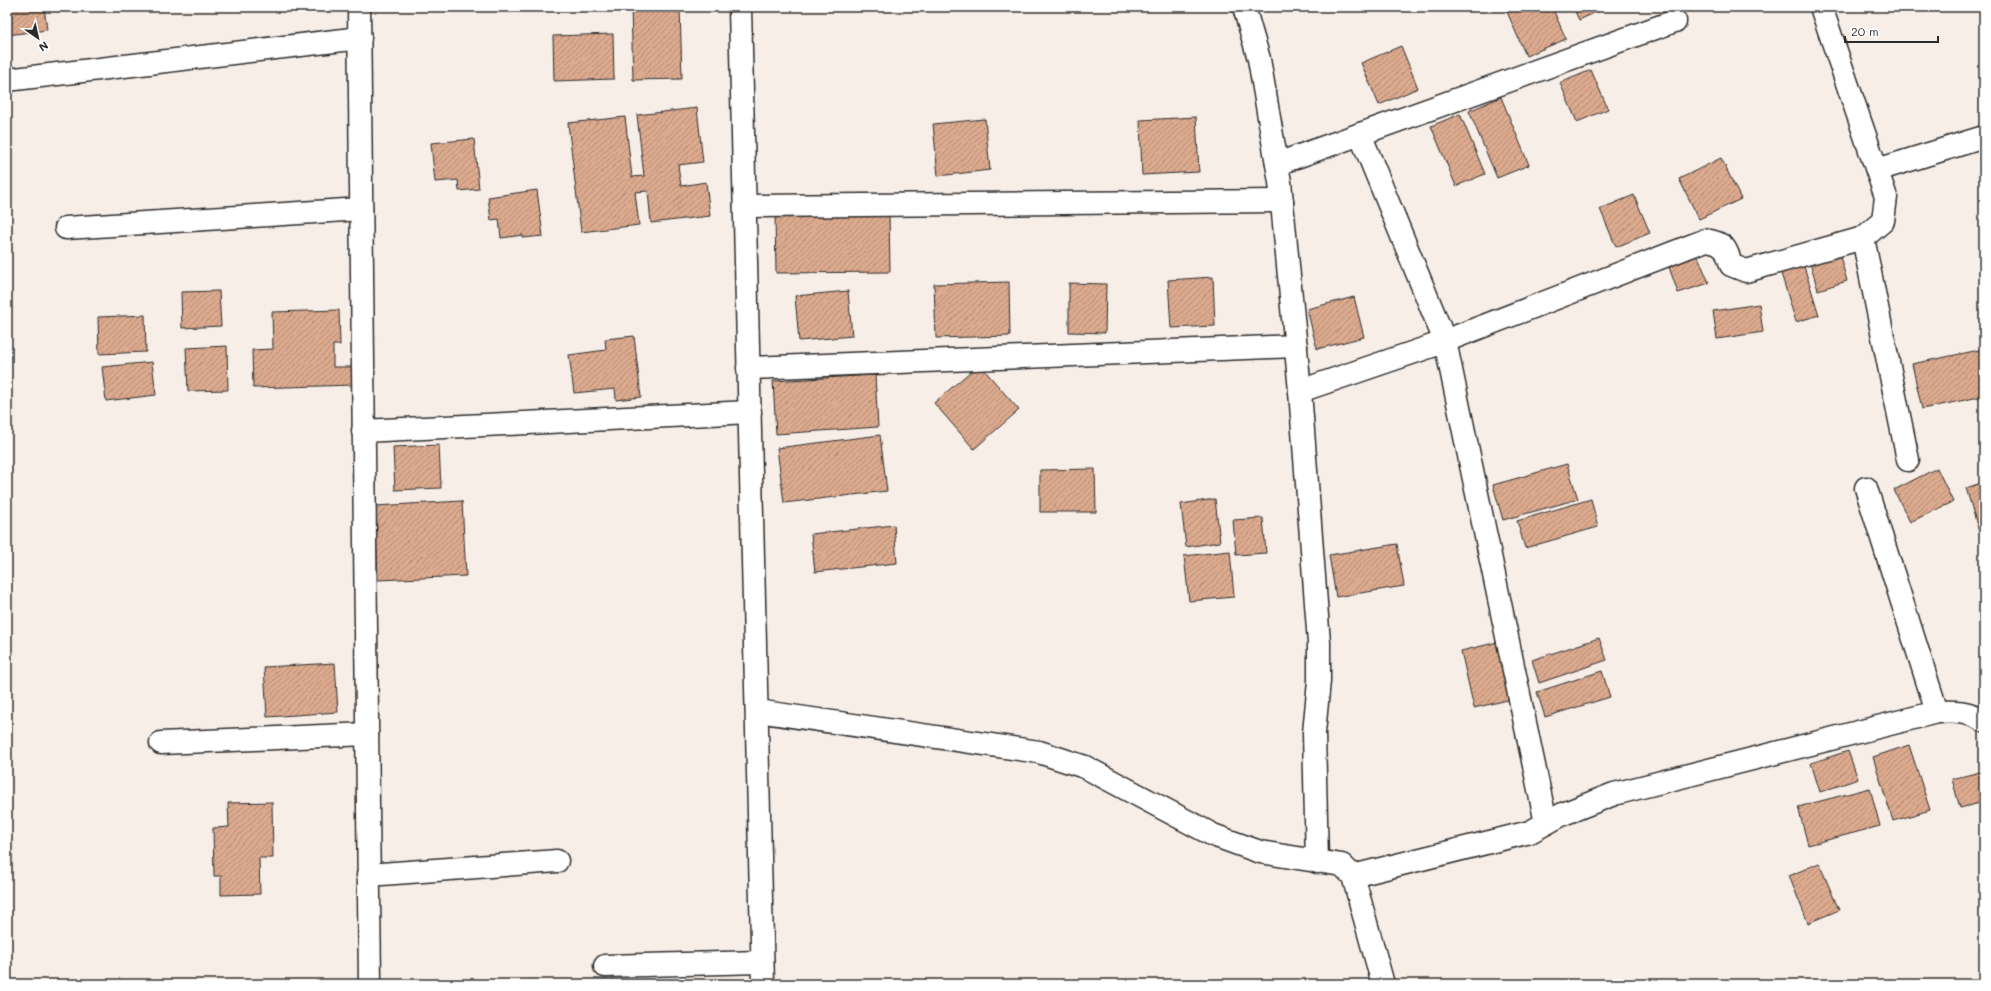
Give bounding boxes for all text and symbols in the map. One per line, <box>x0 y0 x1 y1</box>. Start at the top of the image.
north arrow <box>18 18 58 58</box>
scale bar <box>1845 18 1938 44</box>
text: 20 m <box>1851 23 1879 39</box>
text: N <box>36 38 52 55</box>

